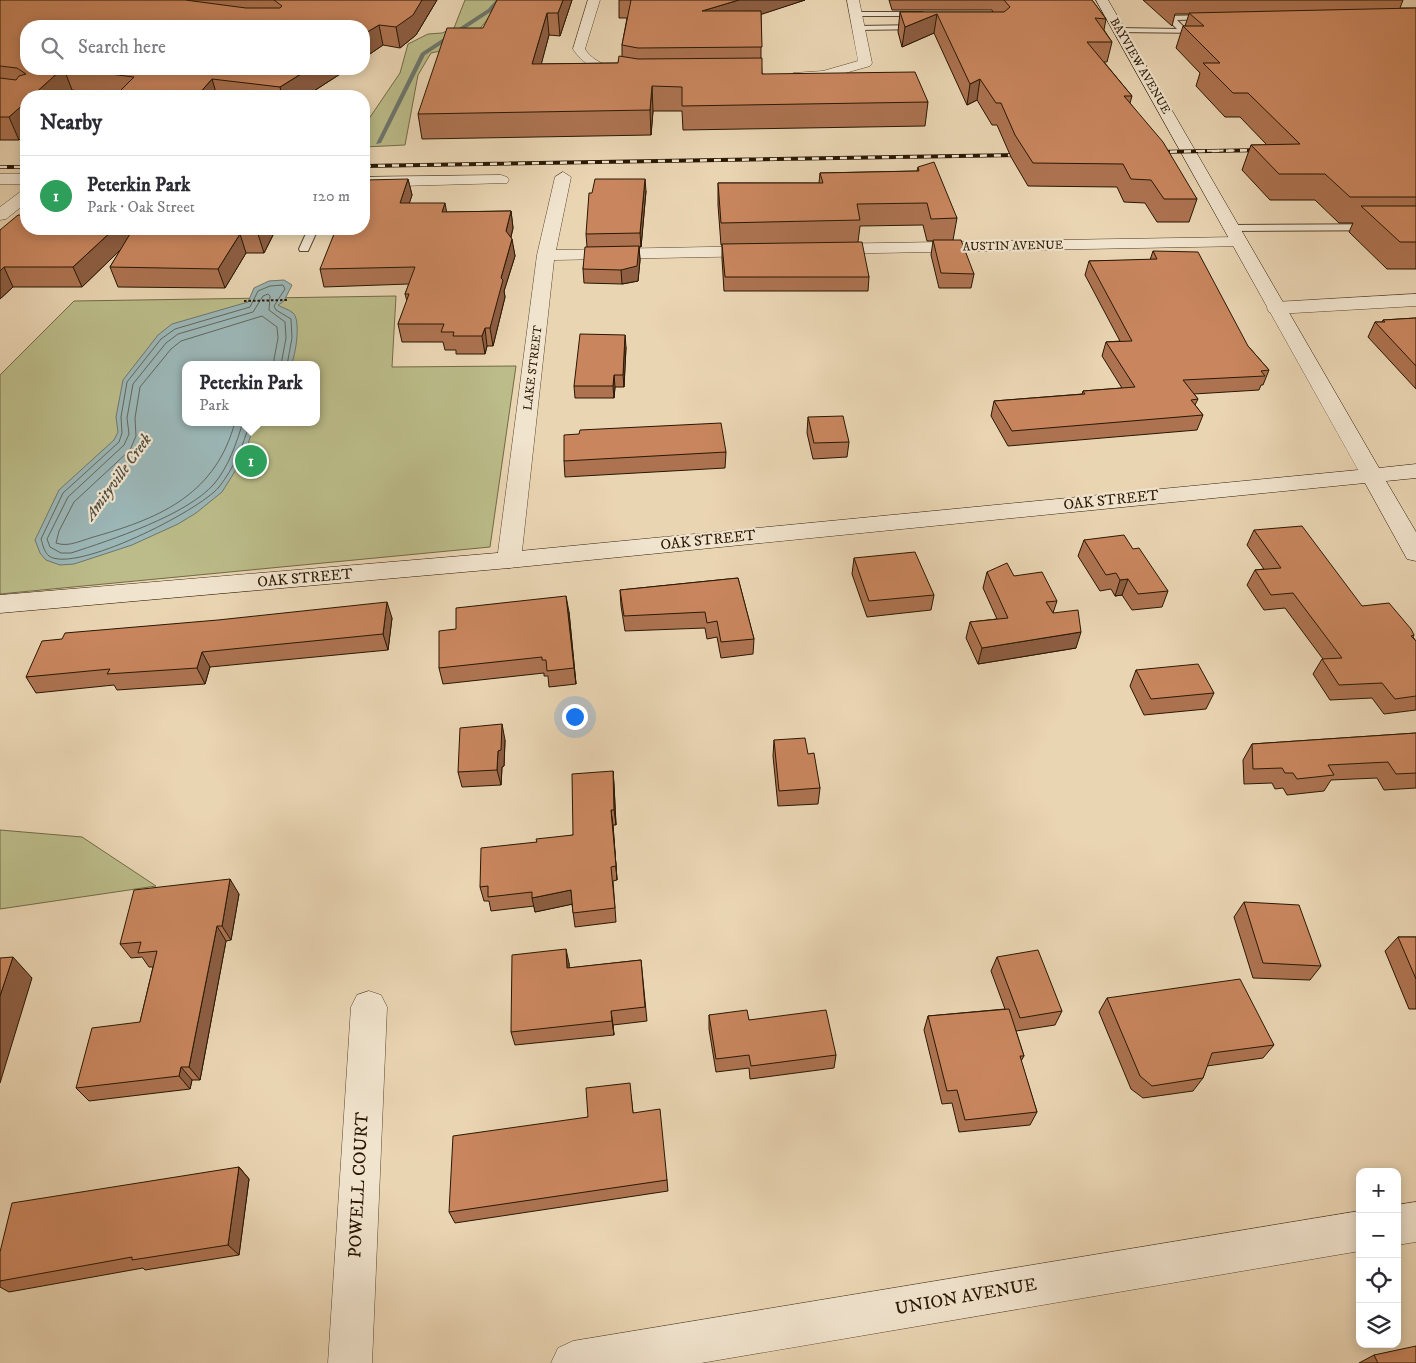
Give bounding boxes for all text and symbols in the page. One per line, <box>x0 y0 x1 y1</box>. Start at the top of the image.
street label: BAYVIEW AVENUE <box>1106 15 1174 117</box>
search box <box>20 20 370 75</box>
icon: search <box>38 34 66 62</box>
text: Search here <box>78 36 166 59</box>
text: Nearby <box>40 110 102 136</box>
text: Peterkin Park <box>87 174 190 197</box>
text: 1 <box>53 186 59 206</box>
text: 120 m <box>312 186 350 206</box>
text: Park · Oak Street <box>87 197 195 217</box>
street label: AUSTIN AVENUE <box>963 238 1064 254</box>
street label: LAKE STREET <box>520 325 546 411</box>
popup <box>182 361 320 426</box>
text: Peterkin Park <box>199 372 303 395</box>
text: Park <box>199 395 229 415</box>
water label: Amityville Creek <box>79 430 156 526</box>
pin: 1 <box>235 442 267 480</box>
street label: OAK STREET <box>1062 485 1160 514</box>
street label: OAK STREET <box>659 525 757 554</box>
street label: OAK STREET <box>257 564 354 592</box>
your location <box>562 704 588 730</box>
street label: POWELL COURT <box>344 1111 374 1259</box>
map controls <box>1356 1168 1401 1348</box>
button: + <box>1356 1168 1401 1213</box>
button: − <box>1356 1213 1401 1258</box>
button: locate <box>1356 1258 1401 1303</box>
street label: UNION AVENUE <box>893 1274 1039 1320</box>
button: layers <box>1356 1303 1401 1348</box>

